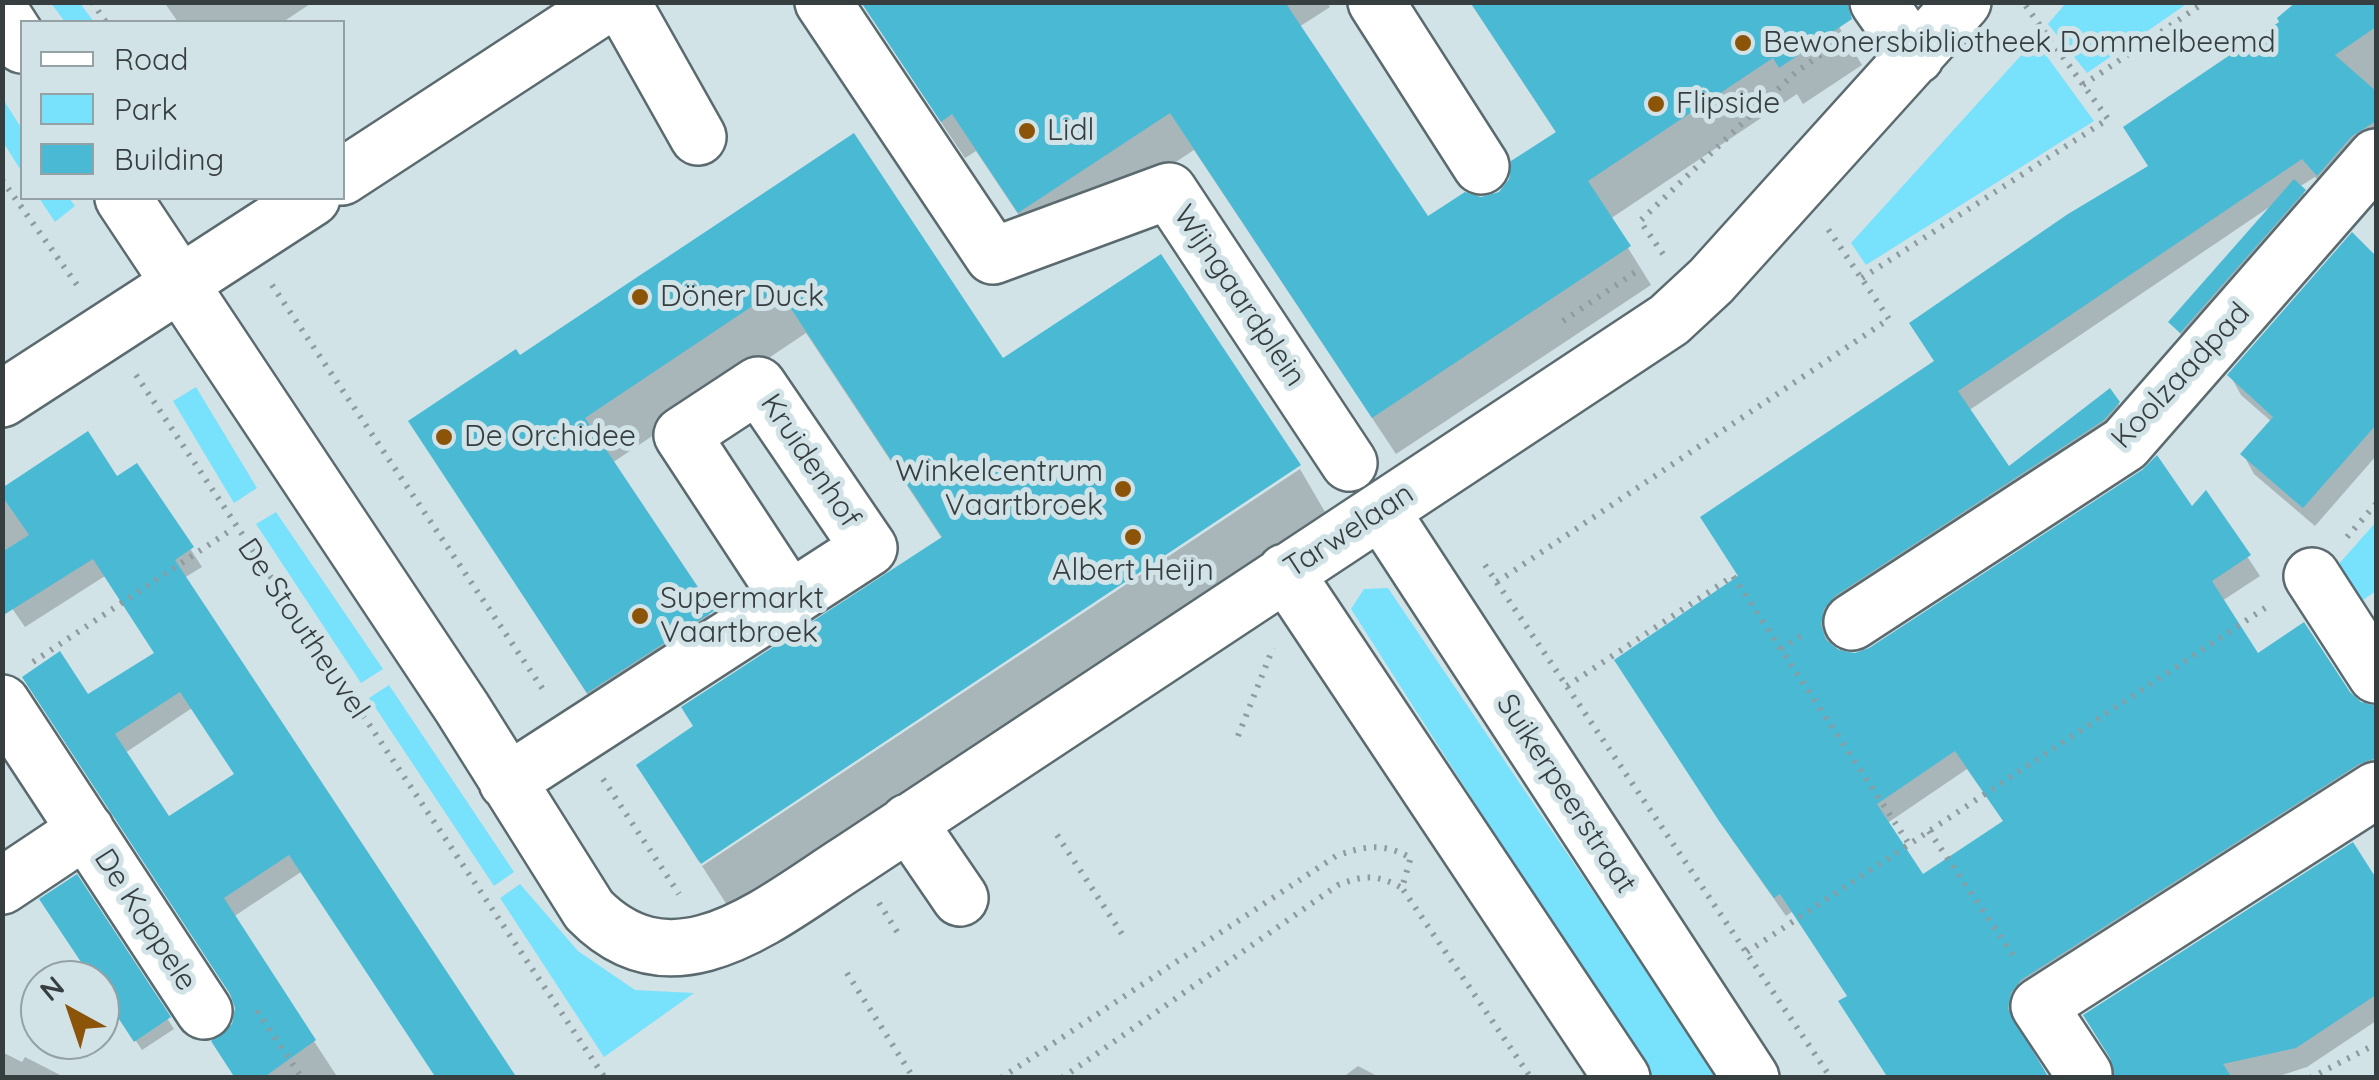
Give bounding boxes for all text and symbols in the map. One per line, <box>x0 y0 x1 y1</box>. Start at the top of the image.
legend <box>20 20 345 200</box>
place label: Bewonersbibliotheek Dommelbeemd <box>1763 25 2276 61</box>
marker: Bewonersbibliotheek Dommelbeemd <box>1732 32 1754 54</box>
text: Road <box>114 40 188 78</box>
place label: Flipside <box>1676 86 1780 122</box>
text: Park <box>114 90 178 128</box>
marker: Flipside <box>1645 93 1667 115</box>
place label: Lidl <box>1047 113 1094 149</box>
marker: Lidl <box>1016 120 1038 142</box>
text: Building <box>114 140 224 178</box>
street label: Wijngaardplein <box>1165 199 1313 393</box>
place label: Döner Duck <box>660 279 824 315</box>
marker: Döner Duck <box>629 286 651 308</box>
street label: Koolzaadpad <box>2104 296 2258 456</box>
street label: Kruidenhof <box>752 387 868 535</box>
place label: De Orchidee <box>464 419 636 455</box>
marker: De Orchidee <box>433 426 455 448</box>
place label: Winkelcentrum Vaartbroek <box>895 454 1103 524</box>
street label: Tarwelaan <box>1278 476 1420 586</box>
marker: Winkelcentrum Vaartbroek <box>1112 478 1134 500</box>
marker: Albert Heijn <box>1122 526 1144 548</box>
street label: De Stoutheuvel <box>229 532 377 726</box>
place label: Albert Heijn <box>1052 553 1214 589</box>
place label: Supermarkt Vaartbroek <box>660 581 824 652</box>
marker: Supermarkt Vaartbroek <box>629 605 651 627</box>
street label: Suikerpeerstraat <box>1488 688 1644 900</box>
street label: De Koppele <box>86 842 204 998</box>
north arrow <box>20 960 120 1060</box>
text: N <box>33 968 71 1008</box>

